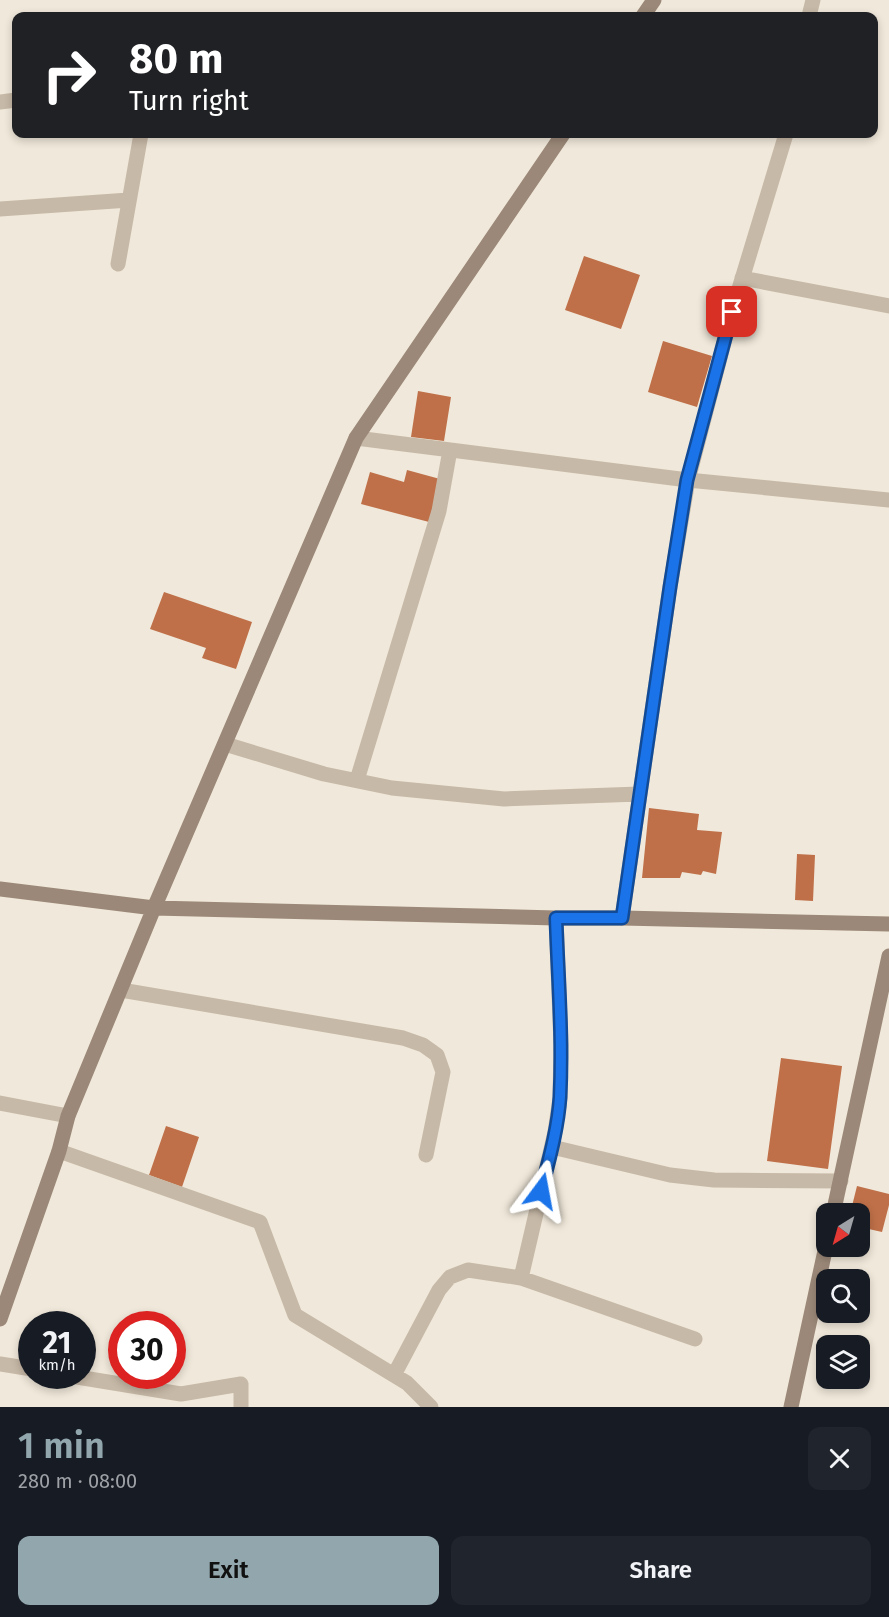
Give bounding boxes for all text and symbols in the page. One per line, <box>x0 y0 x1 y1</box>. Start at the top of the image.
text: 80 m <box>129 34 223 84</box>
icon: right <box>30 36 108 114</box>
text: Turn right <box>129 85 249 117</box>
pin <box>706 286 757 337</box>
icon: arrive <box>715 295 748 328</box>
position arrow <box>509 1159 573 1223</box>
north arrow <box>816 1203 870 1257</box>
map controls <box>816 1203 870 1389</box>
button: search <box>816 1269 870 1323</box>
speed limit sign: 30 <box>108 1311 186 1389</box>
text: 21 <box>43 1325 71 1361</box>
button: layers <box>816 1335 870 1389</box>
text: km/h <box>38 1356 76 1374</box>
text: 1 min <box>18 1424 105 1468</box>
button: close <box>808 1427 871 1490</box>
text: 280 m · 08:00 <box>18 1469 137 1493</box>
button: Exit <box>18 1536 439 1605</box>
button: Share <box>451 1536 871 1605</box>

